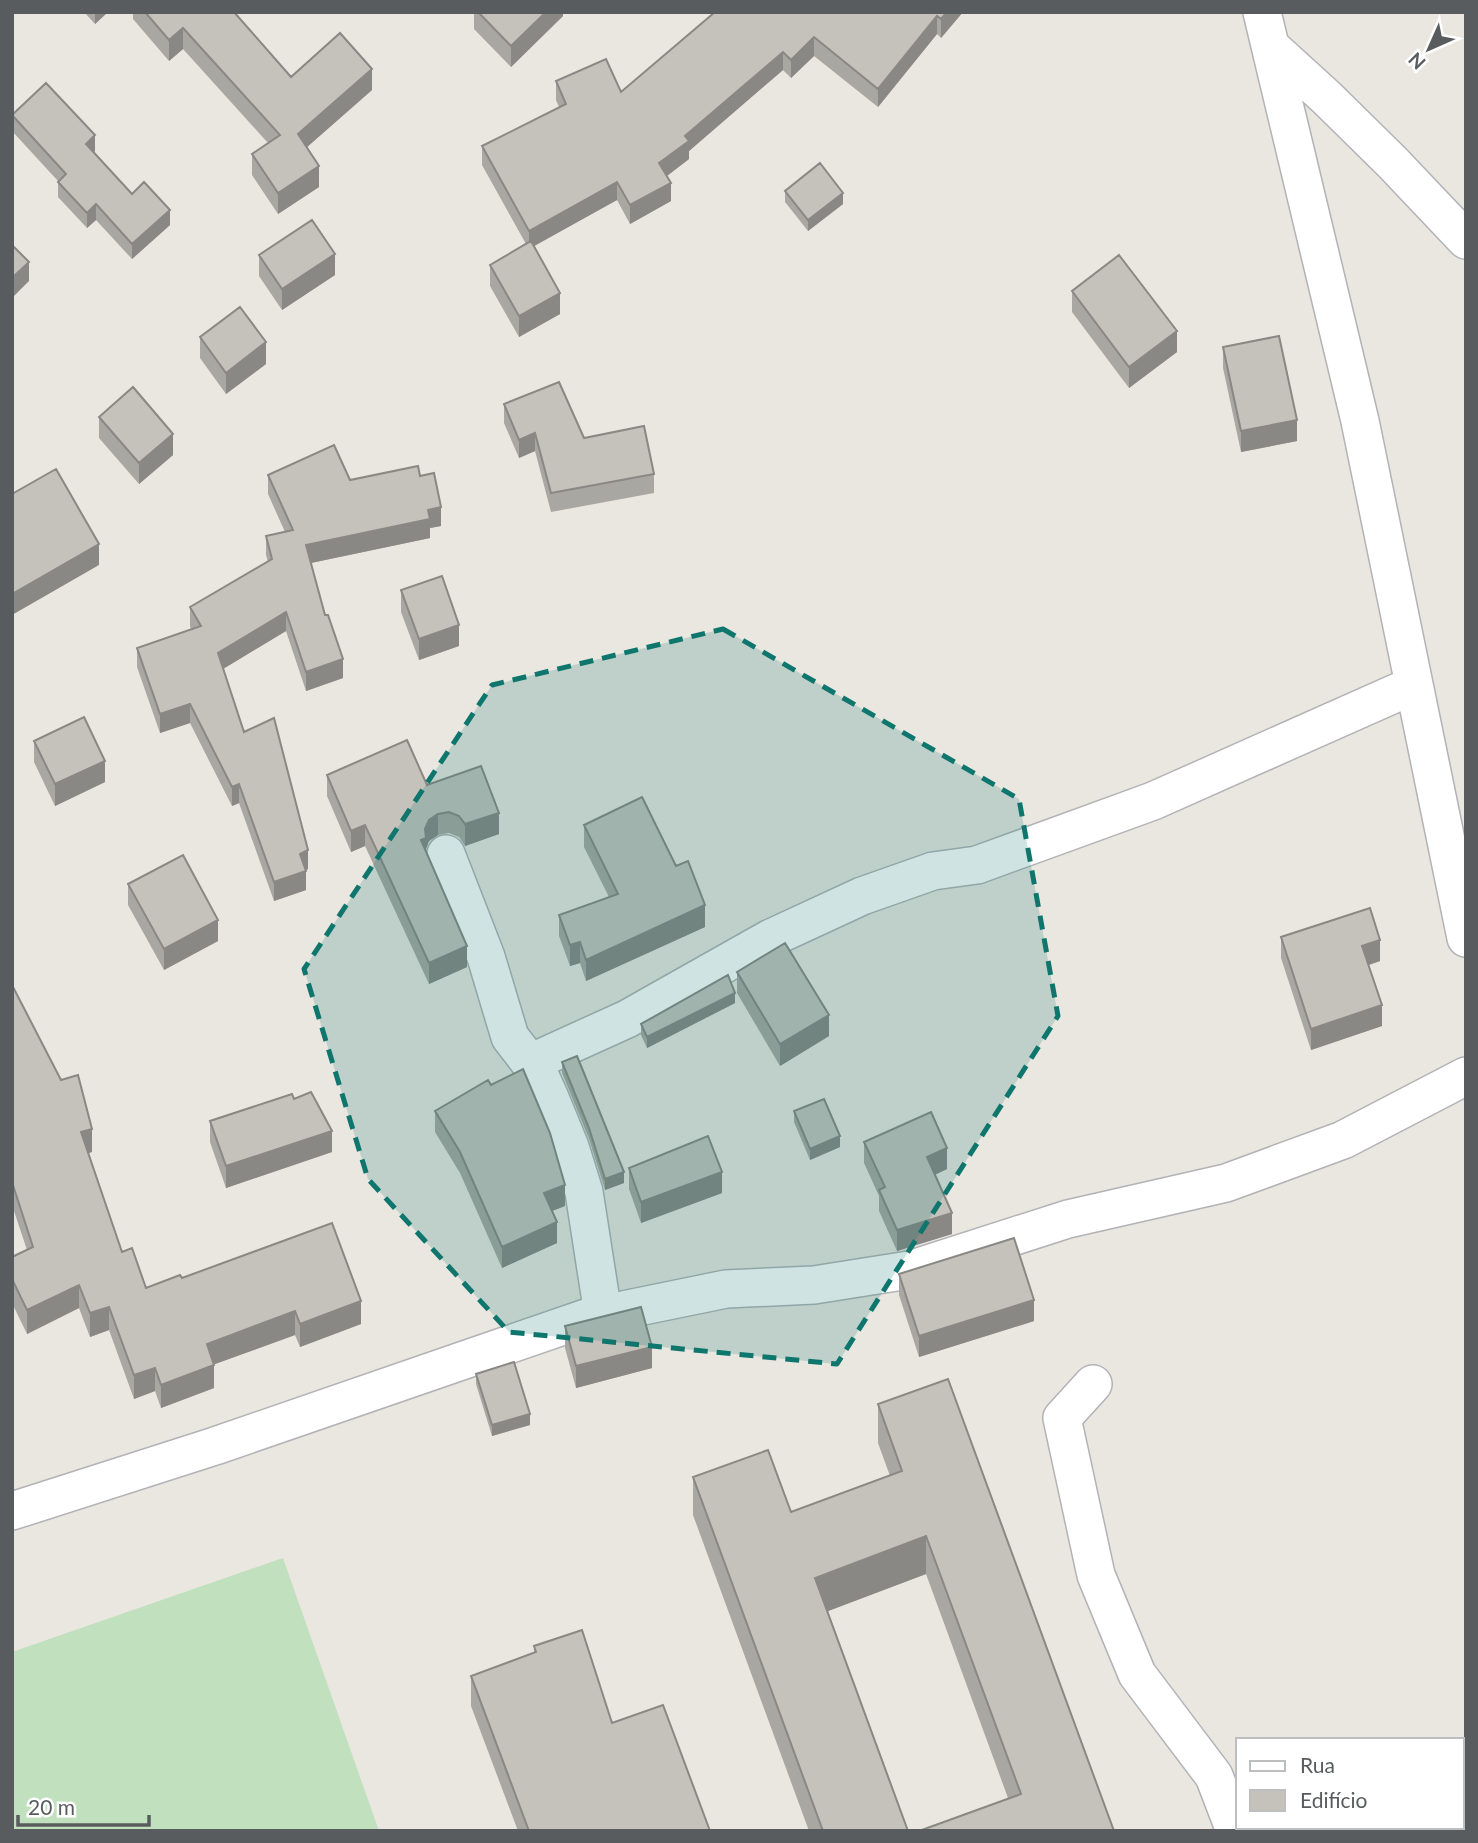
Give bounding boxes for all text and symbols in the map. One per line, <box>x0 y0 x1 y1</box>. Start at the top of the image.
north arrow <box>1394 14 1464 84</box>
text: N <box>1403 48 1430 75</box>
legend <box>1236 1738 1464 1829</box>
text: Rua <box>1300 1752 1335 1777</box>
scale bar <box>18 1784 149 1828</box>
text: Edifício <box>1300 1787 1368 1812</box>
text: 20 m <box>28 1794 75 1819</box>

